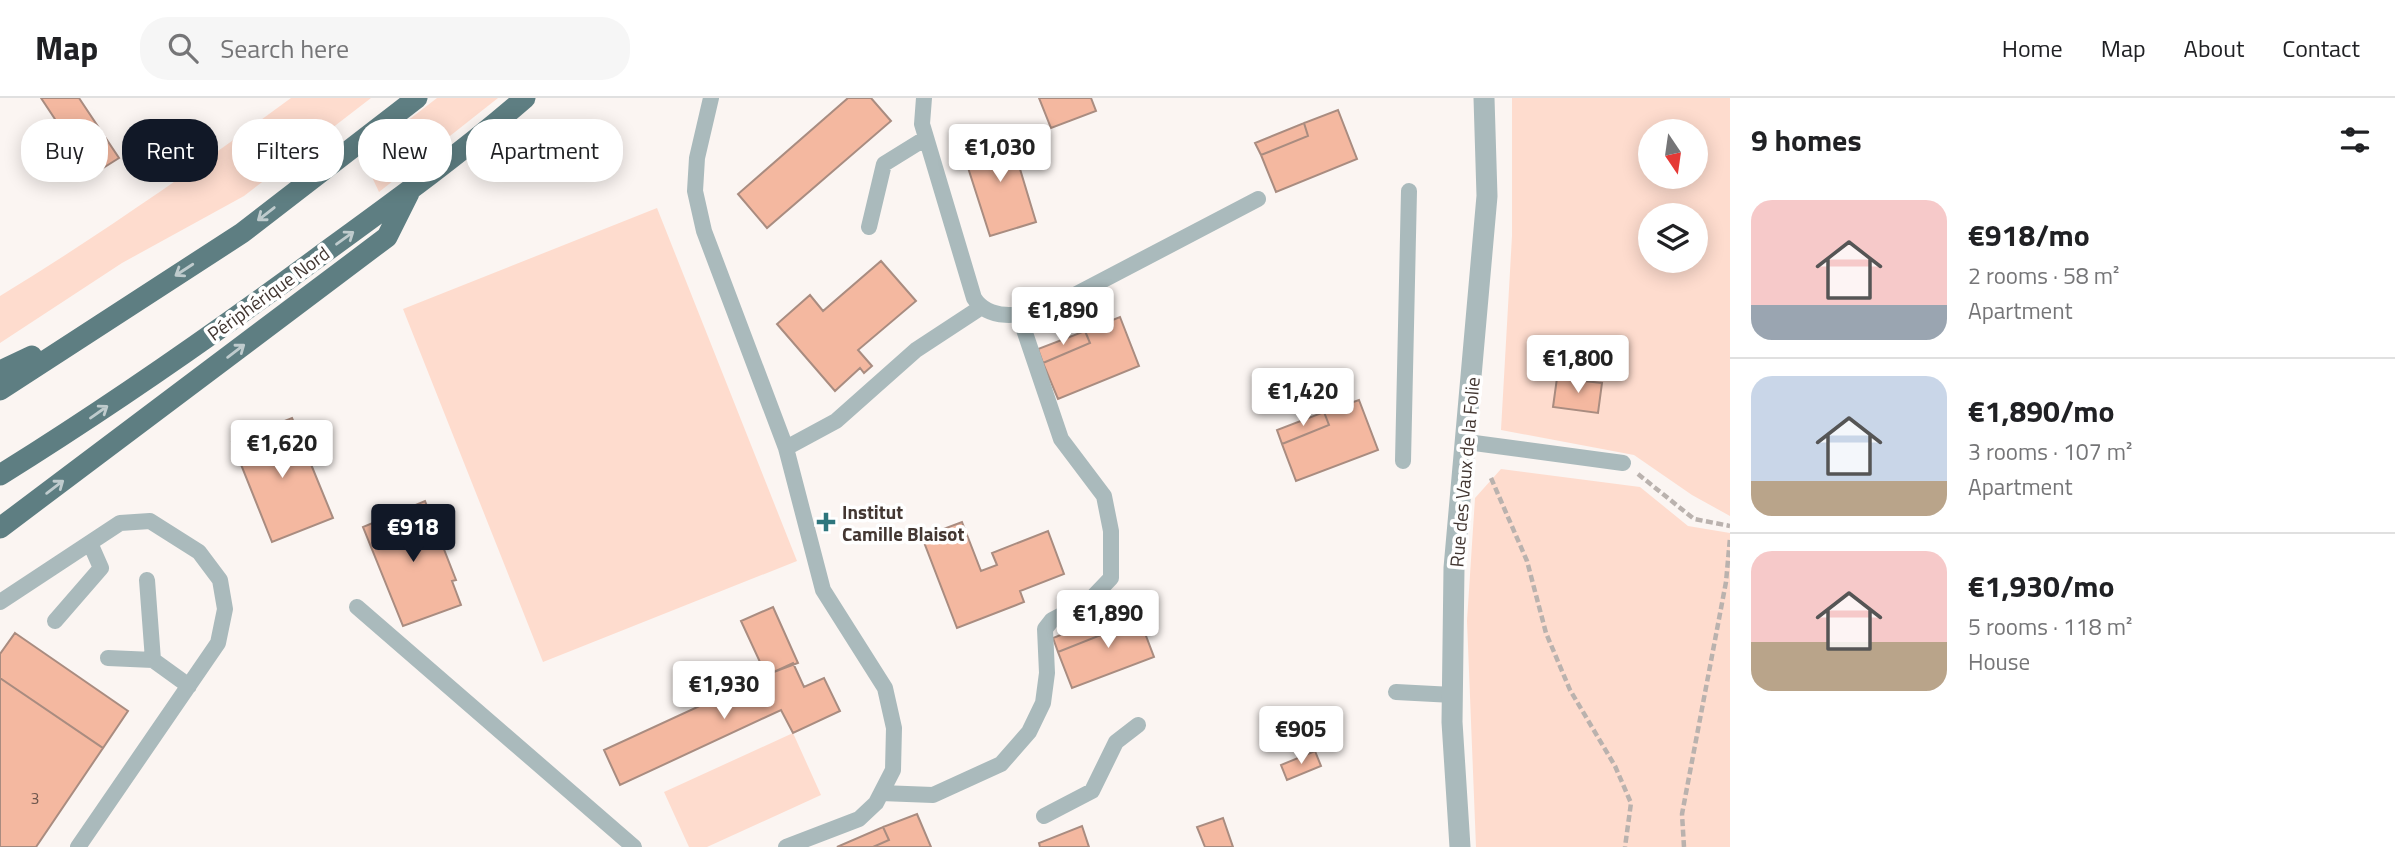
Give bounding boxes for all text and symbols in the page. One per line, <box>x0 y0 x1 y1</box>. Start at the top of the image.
search box <box>140 17 630 80</box>
text: Map <box>35 23 98 73</box>
icon: search <box>164 29 202 67</box>
text: Search here <box>220 29 349 68</box>
text: Home <box>2002 30 2063 66</box>
text: Map <box>2101 30 2146 66</box>
text: About <box>2184 30 2244 66</box>
text: Contact <box>2282 30 2360 66</box>
text: 9 homes <box>1751 117 1862 163</box>
chip: Buy <box>21 119 108 182</box>
chip: Rent <box>122 119 218 182</box>
chip: Filters <box>232 119 344 182</box>
chip: New <box>358 119 452 182</box>
chip: Apartment <box>466 119 623 182</box>
north arrow <box>1638 119 1708 189</box>
map controls <box>1638 119 1708 273</box>
icon: filters <box>2336 121 2374 159</box>
pin: €1,030 <box>943 125 1057 184</box>
text: €1,030 <box>965 129 1035 164</box>
button: layers <box>1638 203 1708 273</box>
one-way arrow <box>257 207 275 222</box>
text: €918/mo <box>1968 212 2090 258</box>
icon: home <box>1807 228 1891 312</box>
one-way arrow <box>335 231 354 245</box>
street label: Périphérique Nord <box>201 239 335 347</box>
text: 2 rooms · 58 m² <box>1968 258 2119 293</box>
one-way arrow <box>175 263 195 277</box>
pin: €1,890 <box>1006 288 1120 347</box>
text: €1,890 <box>1028 292 1098 327</box>
text: Apartment <box>1968 293 2073 328</box>
pin: €1,800 <box>1521 336 1635 395</box>
text: €1,800 <box>1543 340 1613 375</box>
one-way arrow <box>227 343 245 358</box>
pin: €1,420 <box>1246 368 1360 428</box>
text: €1,420 <box>1268 373 1338 408</box>
street label: Rue des Vaux de la Folie <box>1441 376 1487 568</box>
text: €1,890/mo <box>1968 388 2114 434</box>
icon: home <box>1807 404 1891 488</box>
one-way arrow <box>89 405 108 419</box>
pin: €1,620 <box>225 420 339 480</box>
text: €1,620 <box>247 425 317 460</box>
text: 3 rooms · 107 m² <box>1968 434 2132 469</box>
text: Apartment <box>1968 469 2073 504</box>
one-way arrow <box>45 480 63 495</box>
place label: Institut Camille Blaisot <box>842 497 964 548</box>
pin: €918 <box>372 504 454 564</box>
text: €918 <box>387 509 439 544</box>
marker: Institut Camille Blaisot <box>816 512 836 532</box>
text: €1,930/mo <box>1968 563 2114 609</box>
icon: home <box>1807 579 1891 663</box>
pin: €1,890 <box>1051 590 1165 650</box>
text: €1,890 <box>1073 595 1143 630</box>
text: 5 rooms · 118 m² <box>1968 609 2132 644</box>
text: House <box>1968 644 2030 679</box>
pin: €1,930 <box>667 662 781 721</box>
text: €1,930 <box>689 666 759 701</box>
pin: €905 <box>1260 706 1342 766</box>
text: €905 <box>1275 711 1327 746</box>
house number: 3 <box>31 786 39 810</box>

